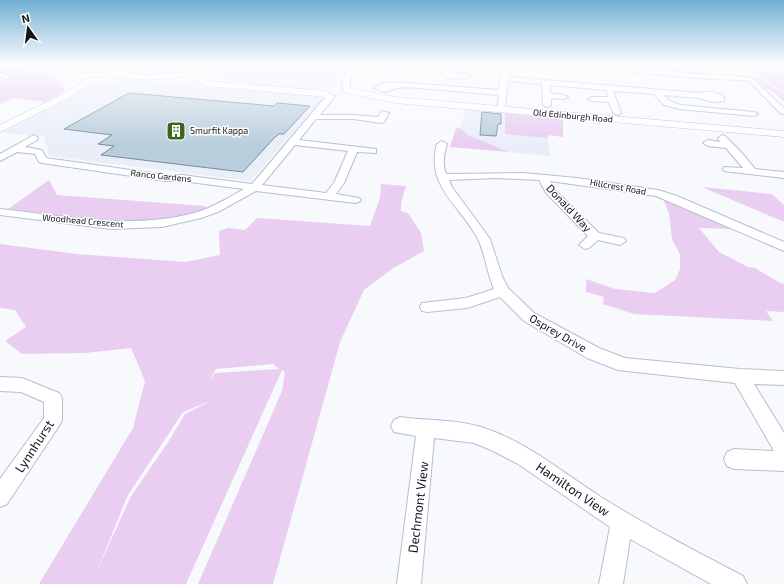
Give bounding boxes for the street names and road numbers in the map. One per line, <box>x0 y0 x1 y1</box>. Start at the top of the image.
street label: Old Edinburgh Road <box>533 107 614 124</box>
street label: Ranco Gardens <box>130 167 192 184</box>
street label: Hillcrest Road <box>589 176 647 197</box>
street label: Donald Way <box>544 181 595 234</box>
street label: Woodhead Crescent <box>42 211 125 230</box>
street label: Osprey Drive <box>527 311 589 354</box>
street label: Lynnhurst <box>11 417 57 475</box>
street label: Hamilton View <box>533 458 613 520</box>
street label: Dechmont View <box>404 460 432 554</box>

